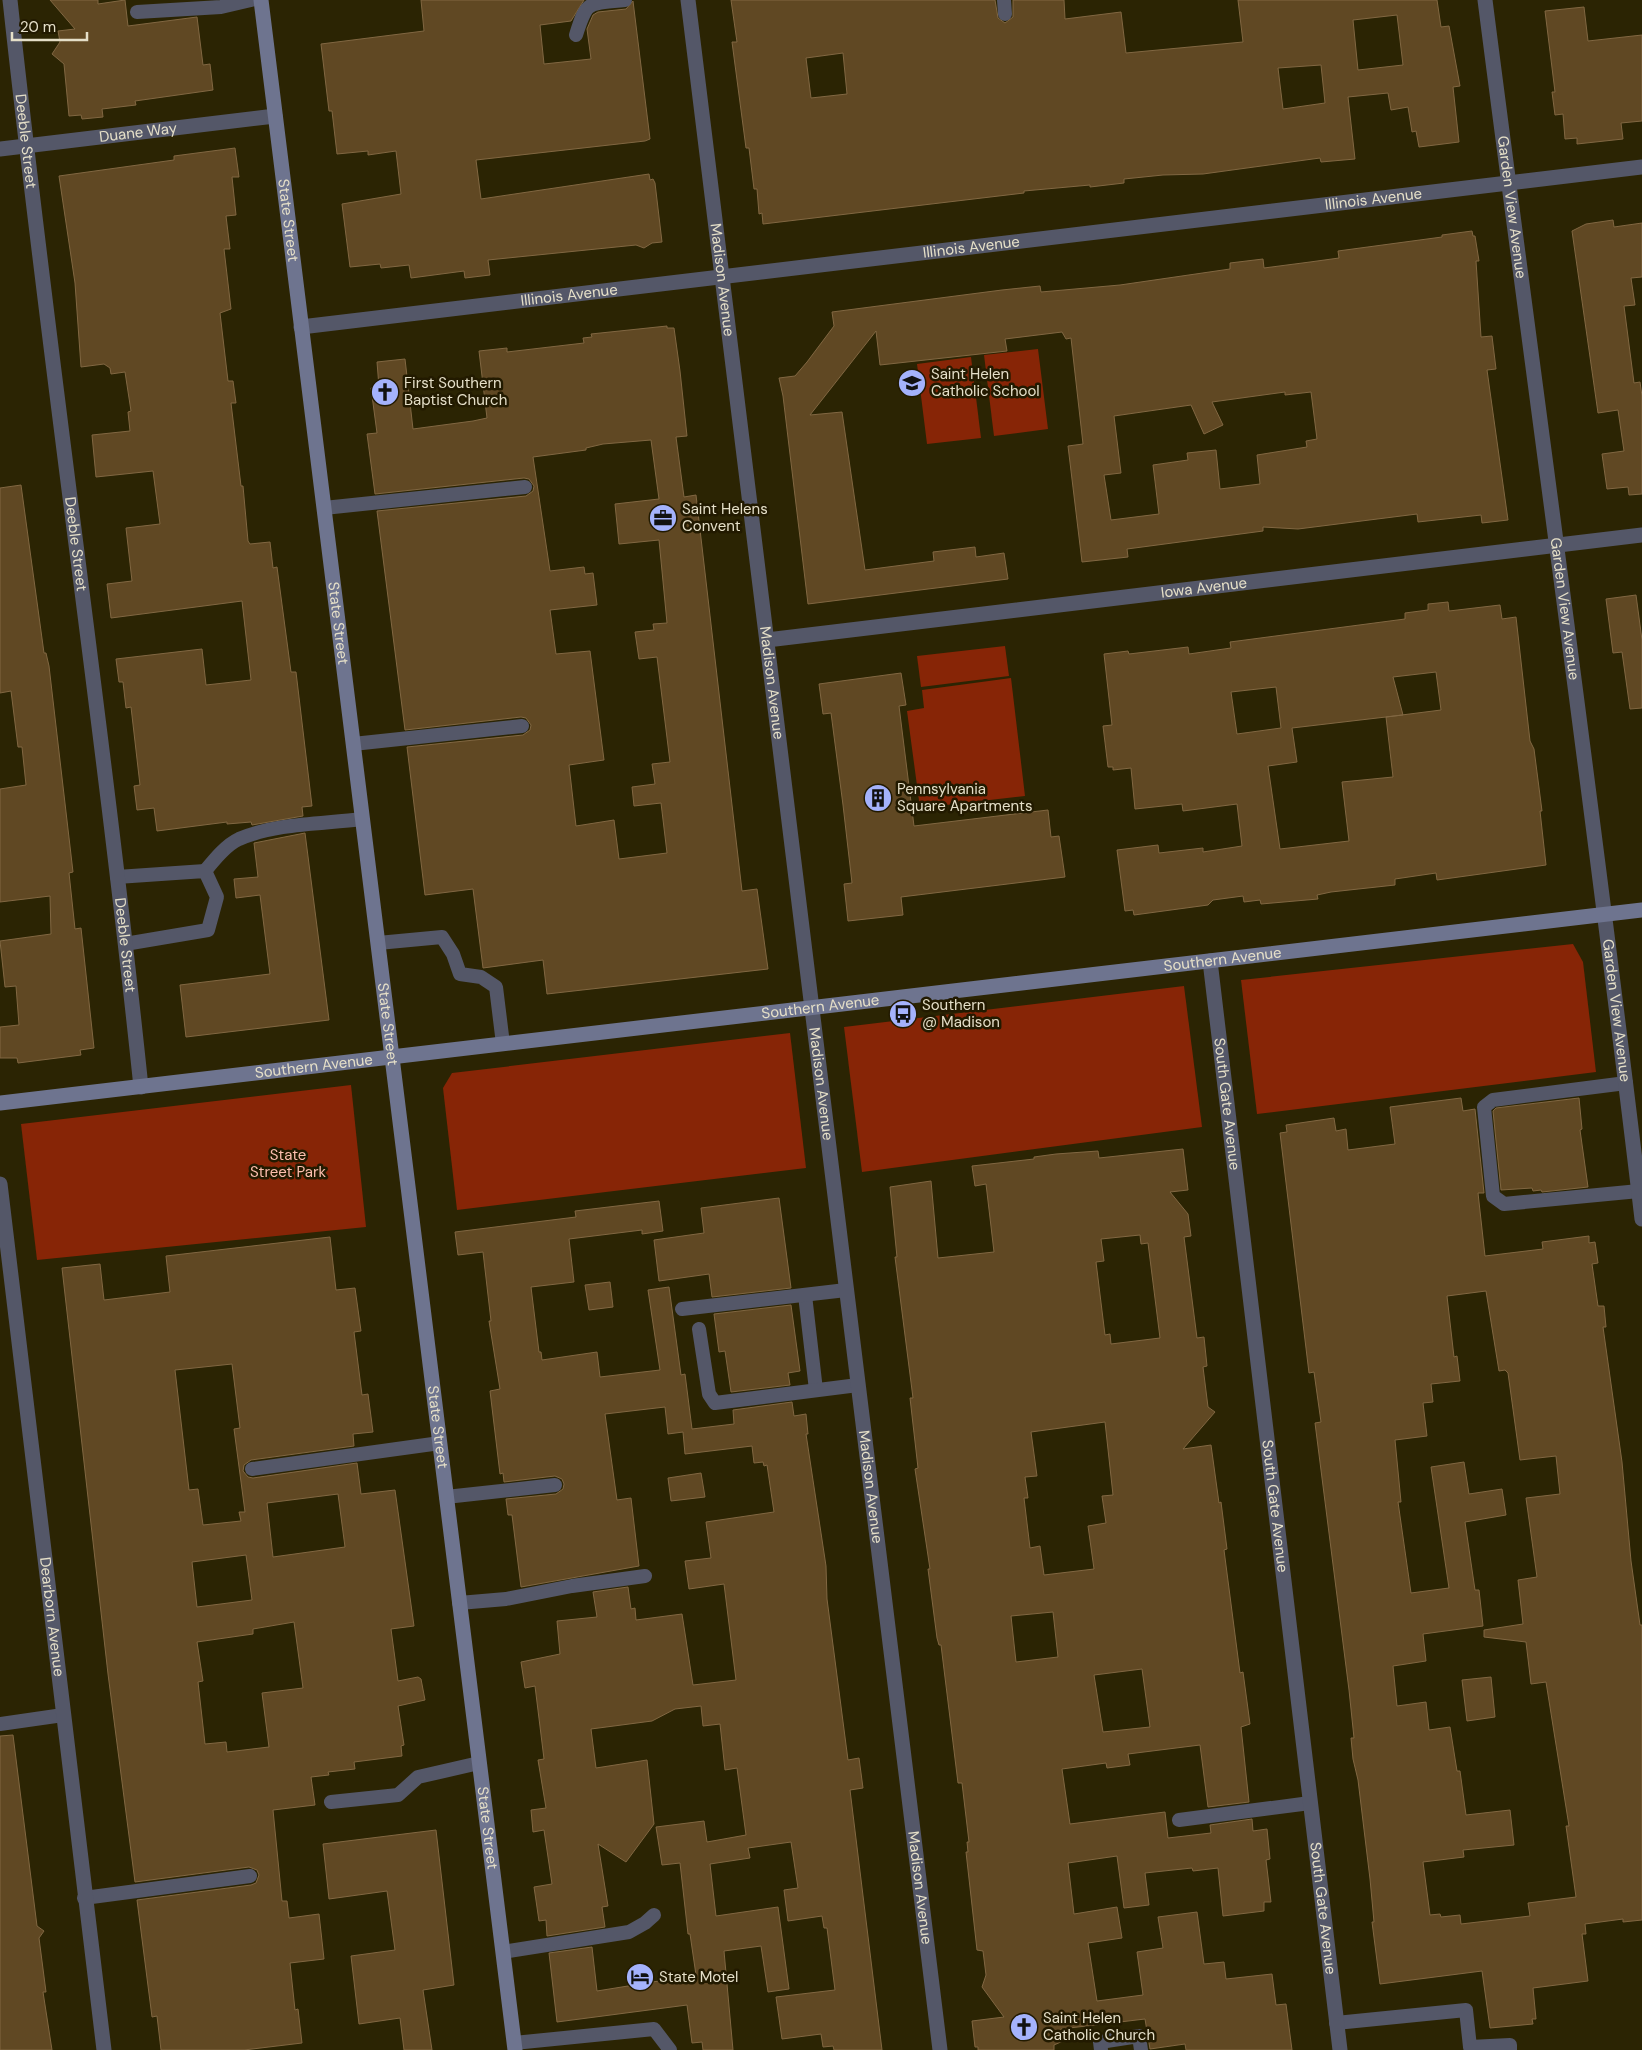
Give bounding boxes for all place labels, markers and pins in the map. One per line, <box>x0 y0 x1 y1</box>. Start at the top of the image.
place label: Saint Helen Catholic School <box>931 364 1040 401</box>
school or university icon: Saint Helen Catholic School <box>897 368 927 398</box>
place label: First Southern Baptist Church <box>404 373 507 410</box>
church icon: First Southern Baptist Church <box>370 377 400 407</box>
place label: Saint Helens Convent <box>682 499 768 536</box>
office icon: Saint Helens Convent <box>648 503 678 533</box>
place label: Pennsylvania Square Apartments <box>897 779 1032 816</box>
building icon: Pennsylvania Square Apartments <box>863 783 893 813</box>
place label: Southern @ Madison <box>922 995 1000 1032</box>
bus stop icon: Southern @ Madison <box>888 999 918 1029</box>
hotel icon: State Motel <box>625 1962 655 1992</box>
place label: State Motel <box>659 1967 738 1987</box>
place label: Saint Helen Catholic Church <box>1043 2008 1155 2045</box>
church icon: Saint Helen Catholic Church <box>1009 2012 1039 2042</box>

